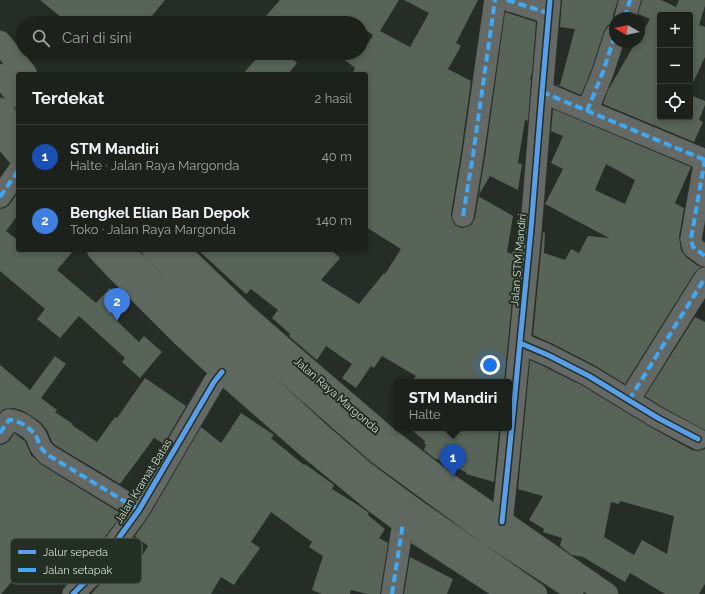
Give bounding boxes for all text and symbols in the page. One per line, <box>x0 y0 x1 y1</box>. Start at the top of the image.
north arrow <box>609 12 645 48</box>
map controls <box>657 12 693 120</box>
button: + <box>657 12 693 48</box>
search box <box>16 16 368 60</box>
icon: search <box>30 27 52 49</box>
text: Cari di sini <box>62 29 132 47</box>
button: − <box>657 48 693 84</box>
button: locate <box>657 84 693 120</box>
text: Terdekat <box>32 88 104 108</box>
text: 2 hasil <box>315 91 352 106</box>
text: STM Mandiri <box>70 140 159 158</box>
text: 1 <box>42 149 48 164</box>
text: 40 m <box>322 149 352 164</box>
text: Halte · Jalan Raya Margonda <box>70 158 239 173</box>
text: Bengkel Elian Ban Depok <box>70 204 250 222</box>
text: 2 <box>41 213 49 228</box>
text: 140 m <box>316 213 352 228</box>
street label: Jalan STM Mandiri <box>508 213 529 307</box>
text: Toko · Jalan Raya Margonda <box>70 222 236 237</box>
pin: 2 <box>104 288 130 321</box>
street label: Jalan Raya Margonda <box>291 355 382 436</box>
your location <box>480 355 500 375</box>
popup <box>394 379 512 431</box>
text: STM Mandiri <box>409 389 497 407</box>
text: Halte <box>409 407 441 422</box>
street label: Jalan Kramat Batas <box>112 437 175 526</box>
pin: 1 <box>440 444 466 477</box>
legend <box>10 538 142 584</box>
text: Jalur sepeda <box>43 546 108 559</box>
text: Jalan setapak <box>43 564 113 577</box>

